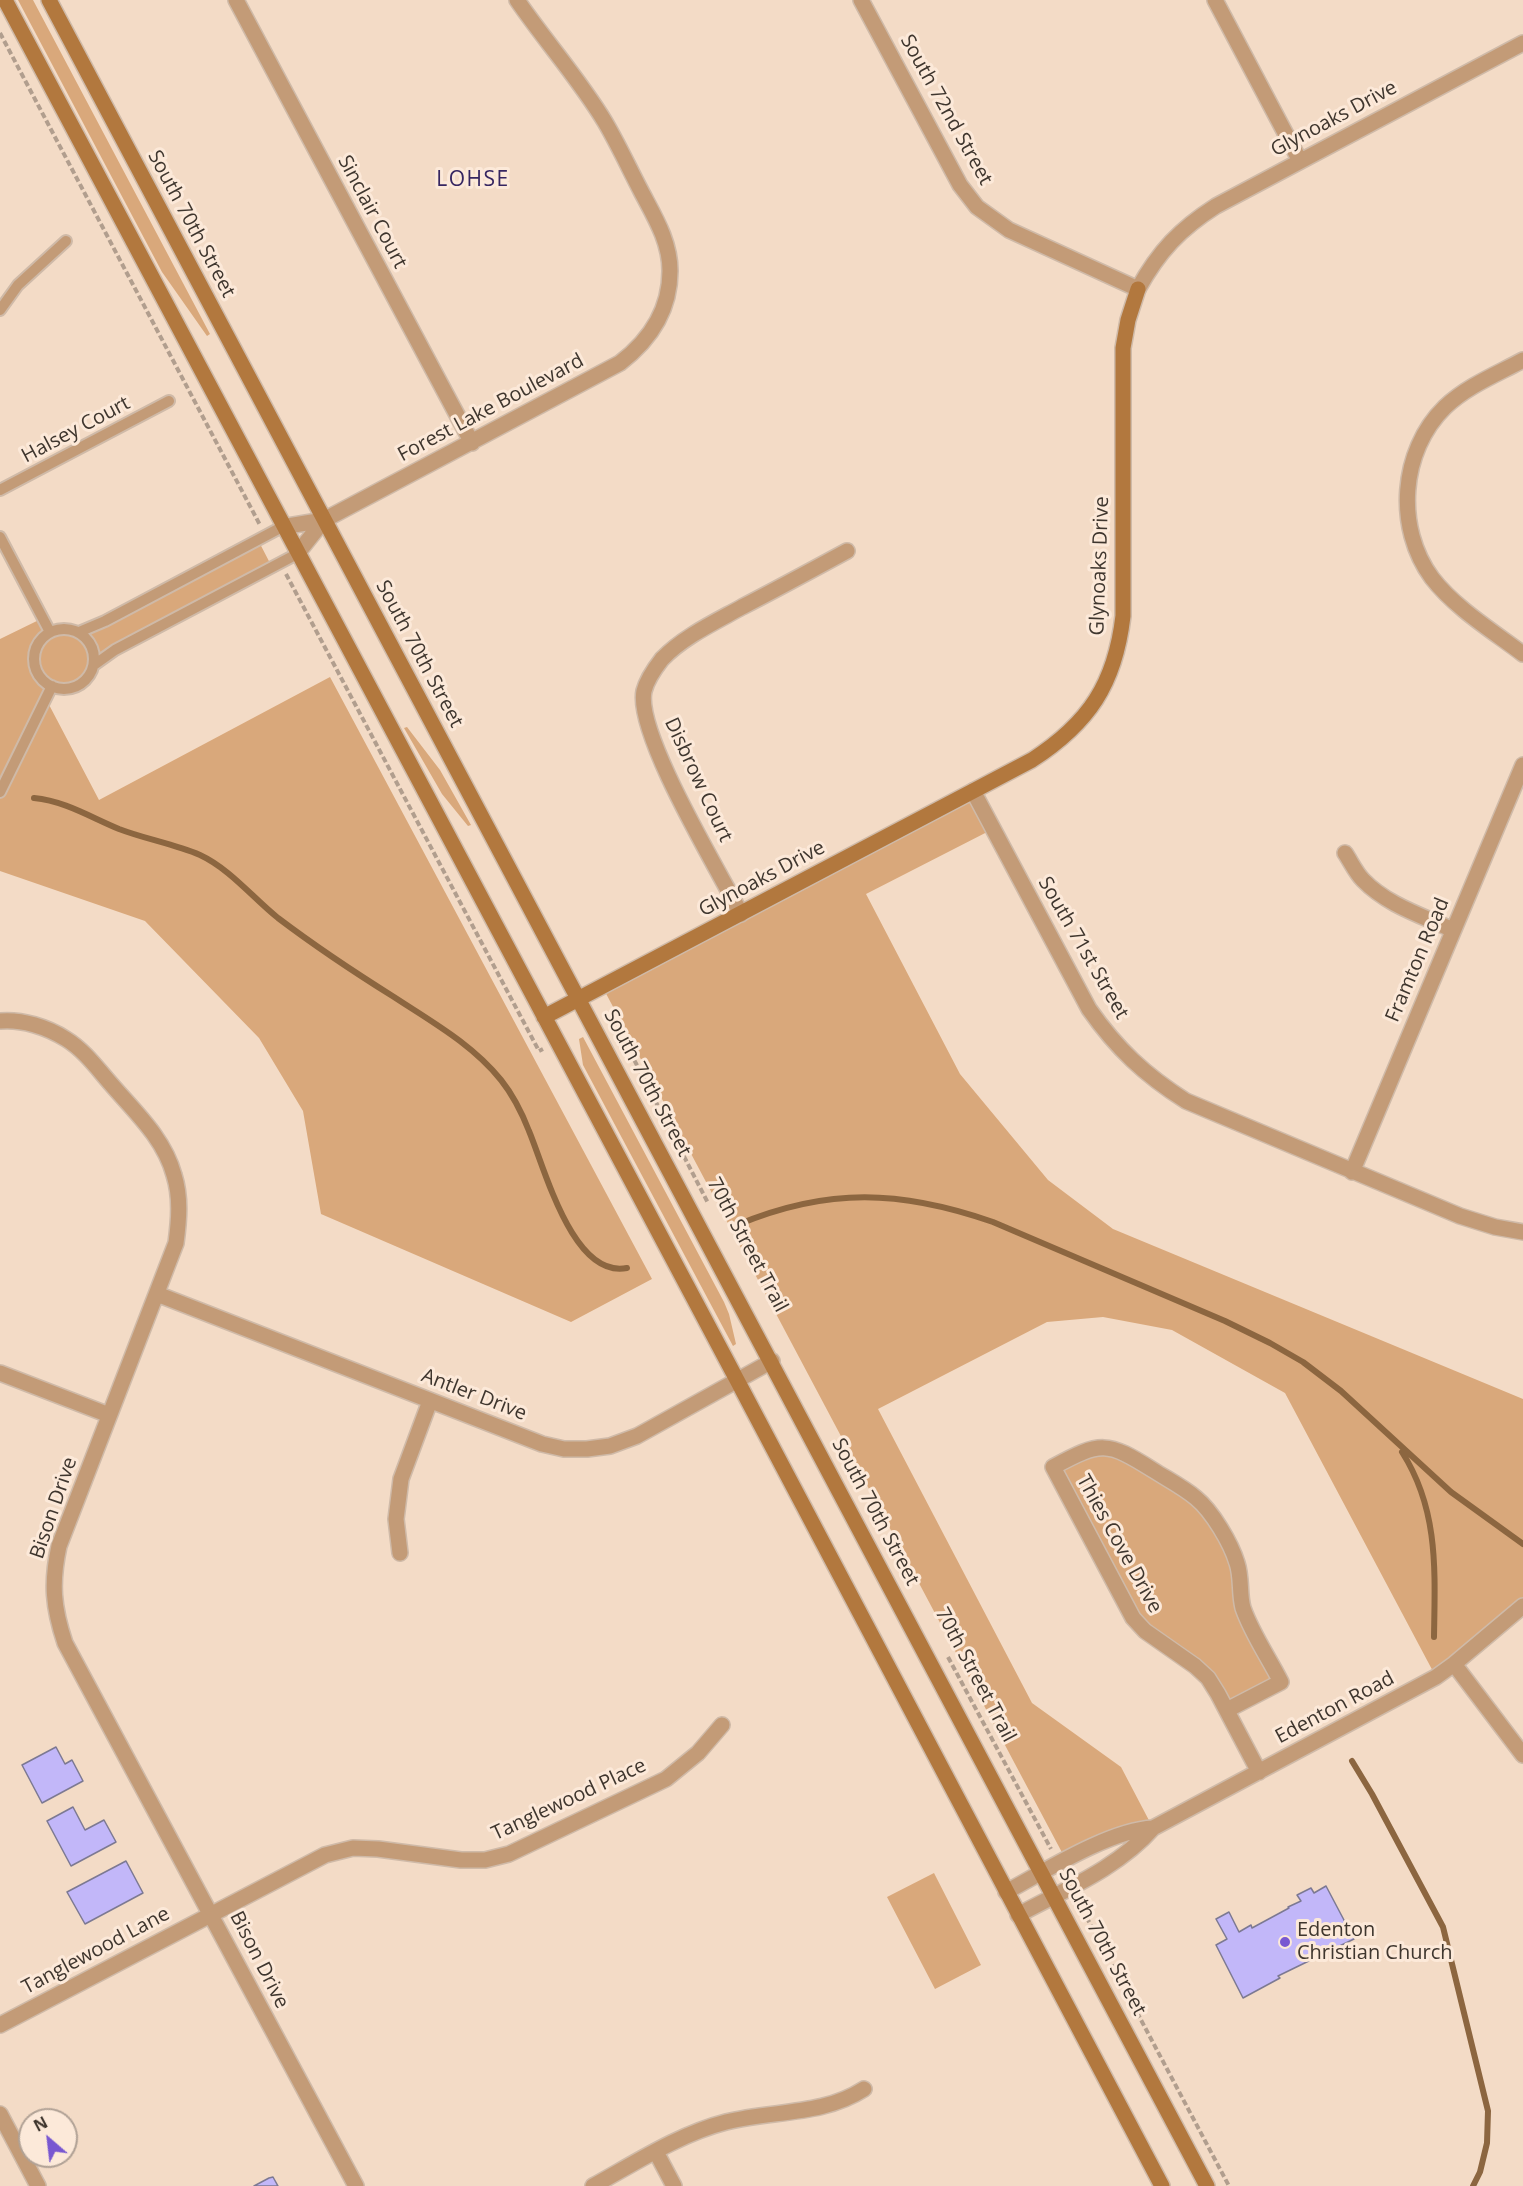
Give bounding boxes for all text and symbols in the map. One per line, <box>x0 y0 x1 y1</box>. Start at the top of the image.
street label: South 72nd Street <box>895 31 997 189</box>
street label: Glynoaks Drive <box>1267 76 1401 162</box>
street label: South 70th Street <box>142 146 240 302</box>
street label: Sinclair Court <box>332 151 412 273</box>
district label: LOHSE <box>436 167 510 193</box>
street label: Forest Lake Boulevard <box>394 349 588 467</box>
street label: Halsey Court <box>18 391 134 469</box>
street label: Glynoaks Drive <box>1086 496 1114 636</box>
street label: South 70th Street <box>370 576 468 732</box>
street label: Disbrow Court <box>659 714 737 846</box>
street label: Glynoaks Drive <box>695 836 829 922</box>
street label: South 71st Street <box>1032 873 1134 1023</box>
street label: Framton Road <box>1381 894 1455 1026</box>
street label: South 70th Street <box>598 1005 696 1161</box>
street label: 70th Street Trail <box>701 1174 793 1316</box>
street label: Antler Drive <box>418 1364 530 1426</box>
street label: South 70th Street <box>826 1434 924 1590</box>
street label: Bison Drive <box>25 1454 83 1562</box>
street label: Thies Cove Drive <box>1071 1471 1167 1617</box>
street label: 70th Street Trail <box>929 1604 1021 1746</box>
street label: Edenton Road <box>1271 1667 1399 1749</box>
street label: Tanglewood Place <box>488 1754 650 1846</box>
street label: South 70th Street <box>1053 1864 1151 2020</box>
street label: Tanglewood Lane <box>18 1902 174 2000</box>
street label: Bison Drive <box>224 1907 294 2013</box>
place label: Edenton Christian Church <box>1297 1918 1453 1965</box>
marker: Edenton Christian Church <box>1278 1935 1292 1949</box>
north arrow <box>18 2108 78 2168</box>
text: N <box>30 2111 51 2137</box>

